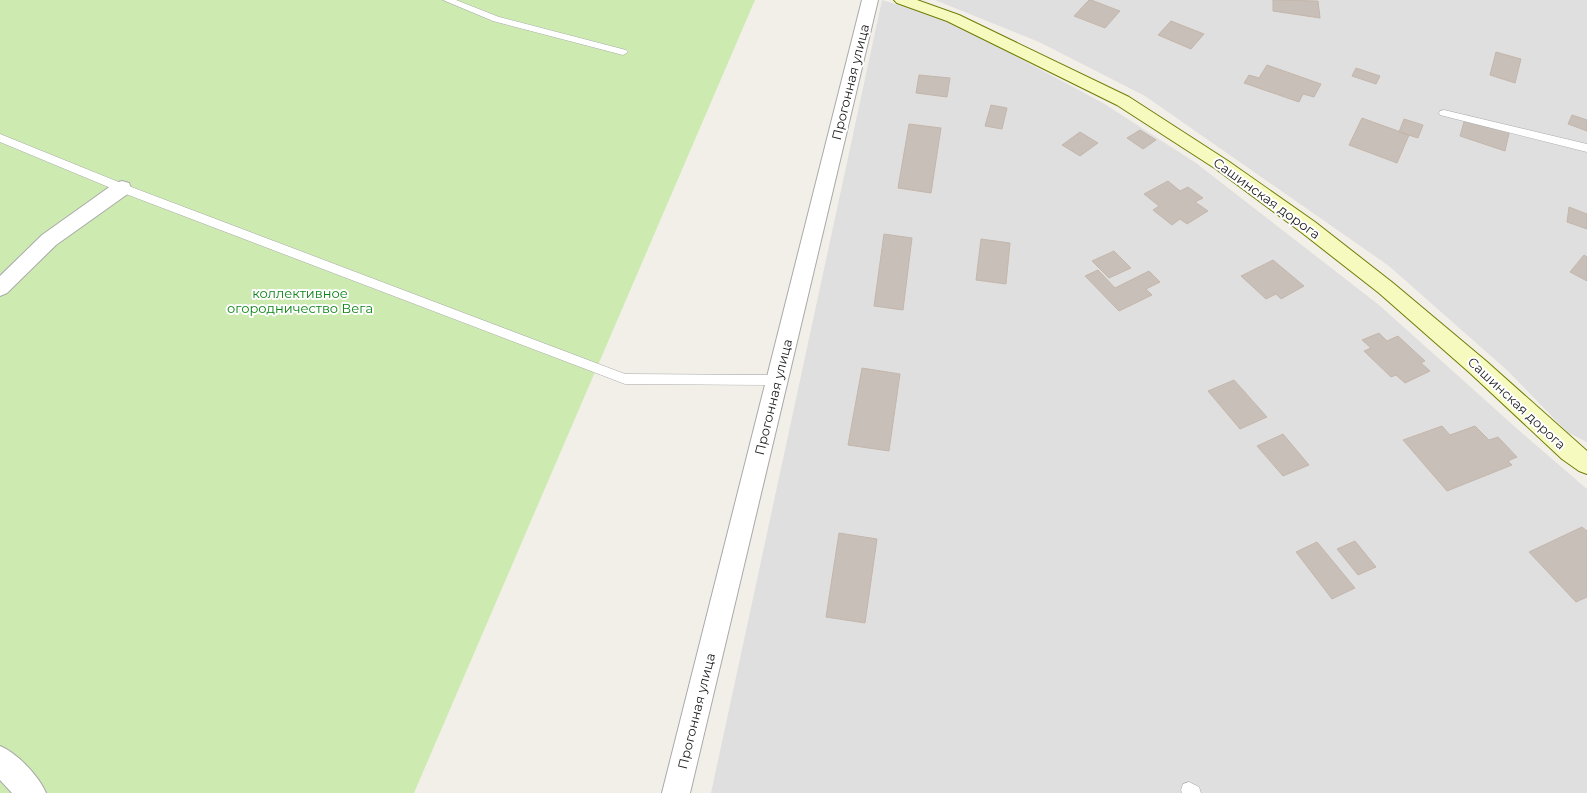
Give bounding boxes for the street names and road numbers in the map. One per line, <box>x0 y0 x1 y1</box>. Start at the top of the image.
street label: Прогонная улица <box>828 22 872 142</box>
street label: Сашинская дорога <box>1211 154 1323 242</box>
street label: Прогонная улица <box>751 337 795 457</box>
street label: Сашинская дорога <box>1465 354 1569 452</box>
street label: Прогонная улица <box>674 651 718 771</box>

